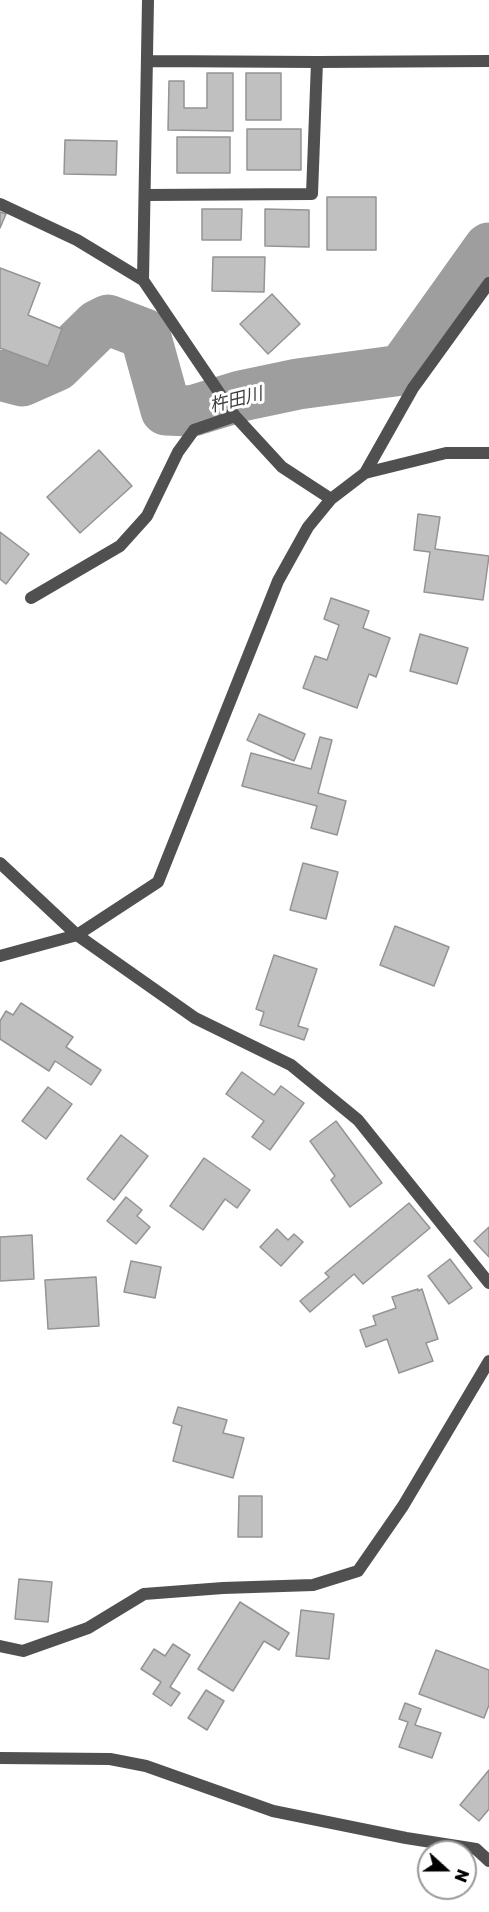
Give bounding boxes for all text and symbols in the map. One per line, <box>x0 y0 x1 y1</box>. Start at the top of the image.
water label: 杵田川 <box>207 383 265 417</box>
north arrow <box>417 1840 477 1900</box>
text: N <box>450 1866 473 1885</box>

